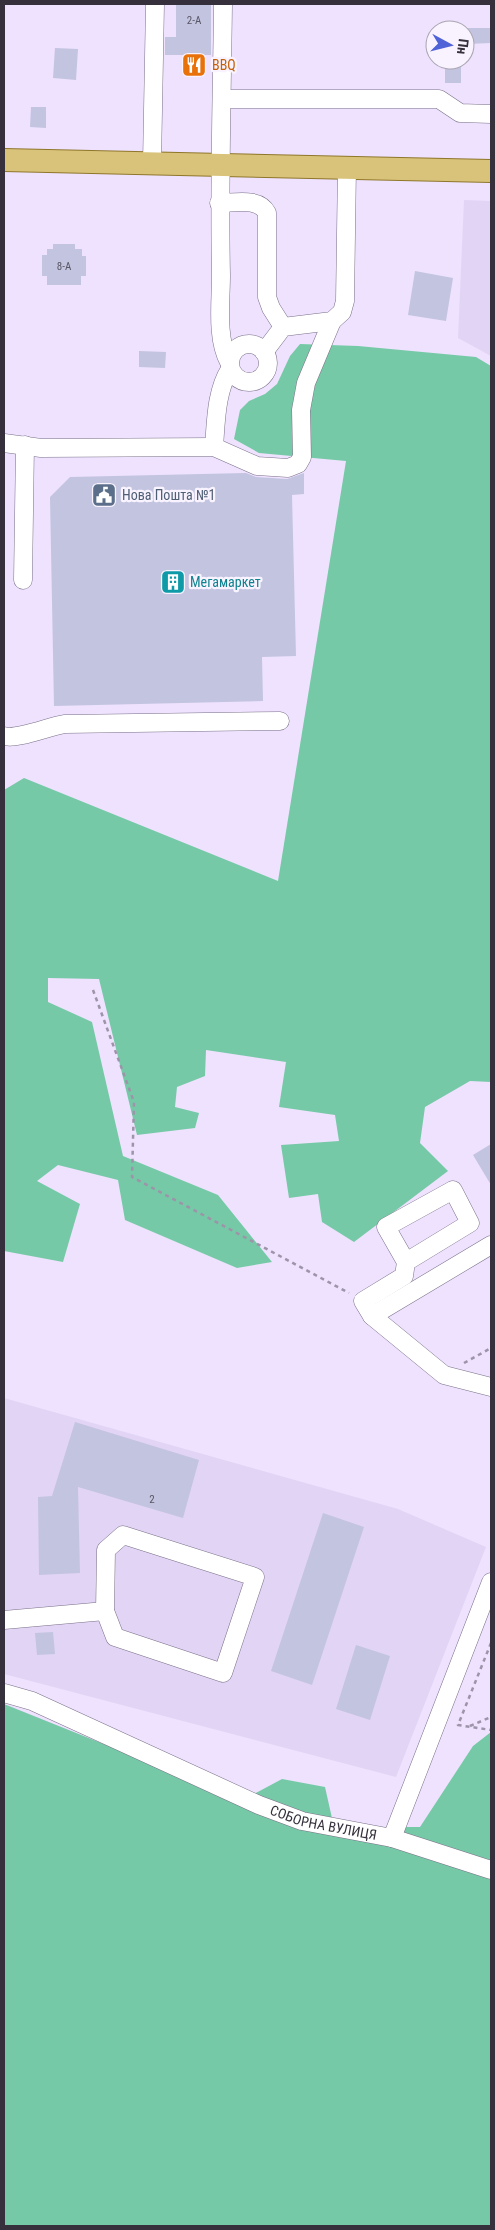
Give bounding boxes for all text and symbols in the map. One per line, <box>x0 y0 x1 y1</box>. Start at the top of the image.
house number: 2-А <box>187 14 202 27</box>
north arrow <box>425 20 475 70</box>
text: Пн <box>454 38 472 55</box>
restaurant icon: BBQ <box>181 52 207 78</box>
place label: BBQ <box>212 57 236 73</box>
house number: 8-А <box>57 260 72 273</box>
public building icon: Нова Пошта №1 <box>91 482 117 508</box>
place label: Нова Пошта №1 <box>122 487 215 503</box>
building icon: Мегамаркет <box>160 569 186 595</box>
place label: Мегамаркет <box>190 574 261 590</box>
house number: 2 <box>149 1493 155 1506</box>
street label: СОБОРНА ВУЛИЦЯ <box>268 1802 378 1843</box>

